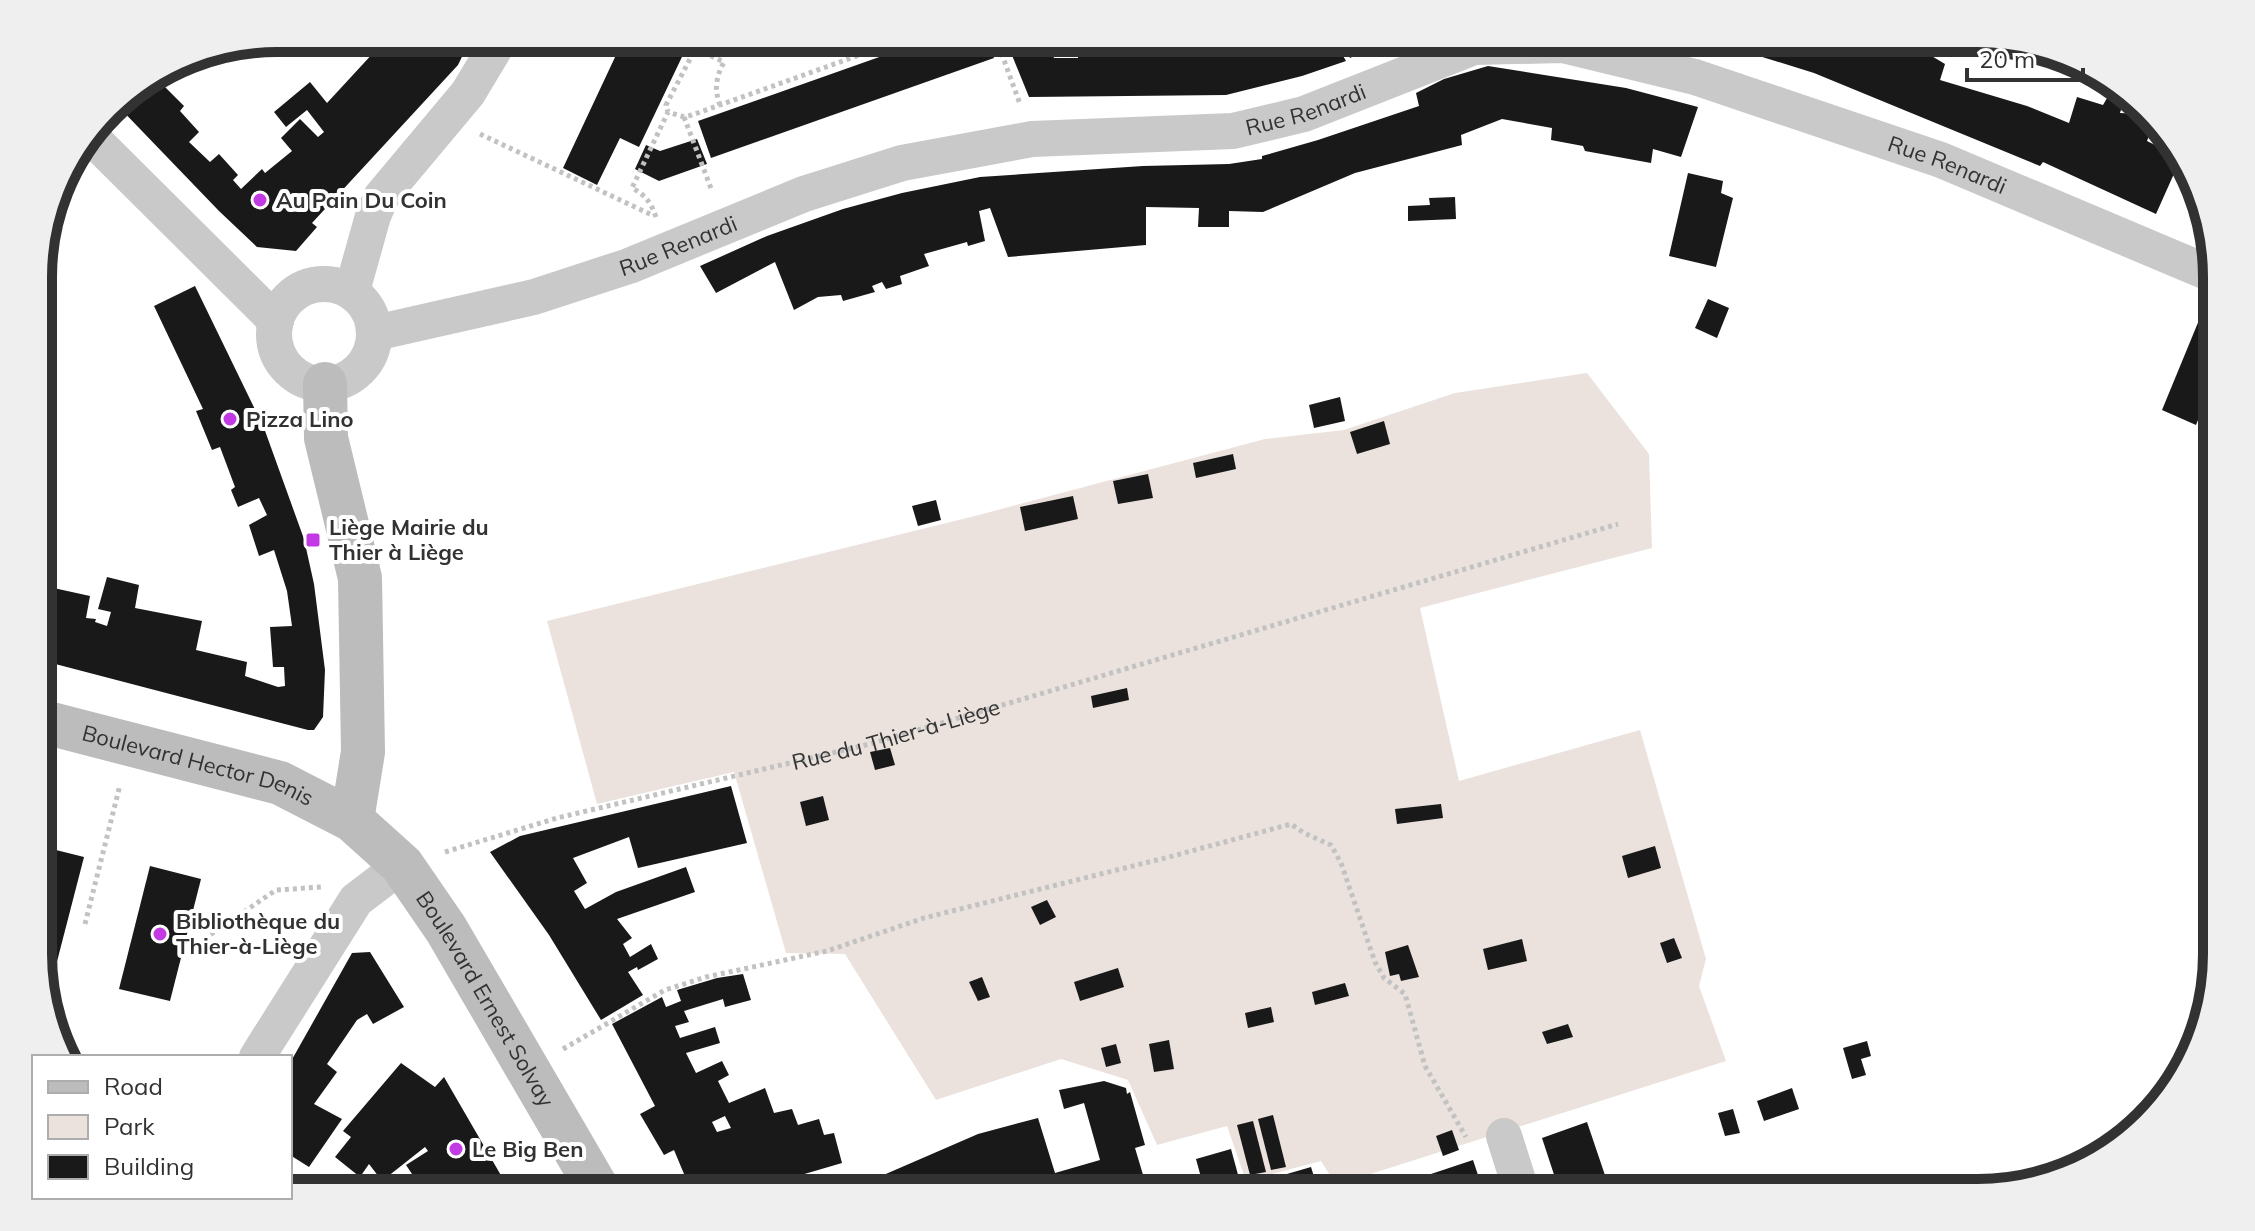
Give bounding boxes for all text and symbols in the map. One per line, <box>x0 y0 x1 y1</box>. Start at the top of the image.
scale bar <box>1967 32 2083 82</box>
text: 20 m <box>1979 44 2035 74</box>
street label: Rue Renardi <box>1243 77 1370 142</box>
street label: Rue Renardi <box>1884 129 2011 200</box>
place label: Au Pain Du Coin <box>276 186 447 214</box>
marker: Au Pain Du Coin <box>251 191 269 209</box>
street label: Rue Renardi <box>616 209 741 282</box>
place label: Pizza Lino <box>246 405 353 433</box>
marker: Pizza Lino <box>221 410 239 428</box>
place label: Liège Mairie du Thier à Liège <box>329 513 489 566</box>
marker: Liège Mairie du Thier à Liège <box>304 531 322 549</box>
street label: Rue du Thier-à-Liège <box>789 693 1003 776</box>
street label: Boulevard Hector Denis <box>79 718 318 812</box>
street label: Boulevard Ernest Solvay <box>410 886 561 1112</box>
place label: Bibliothèque du Thier-à-Liège <box>176 907 340 960</box>
marker: Bibliothèque du Thier-à-Liège <box>151 925 169 943</box>
legend <box>32 1055 292 1199</box>
text: Road <box>104 1071 163 1101</box>
text: Park <box>104 1111 155 1141</box>
place label: Le Big Ben <box>472 1135 583 1163</box>
marker: Le Big Ben <box>447 1140 465 1158</box>
text: Building <box>104 1151 194 1181</box>

